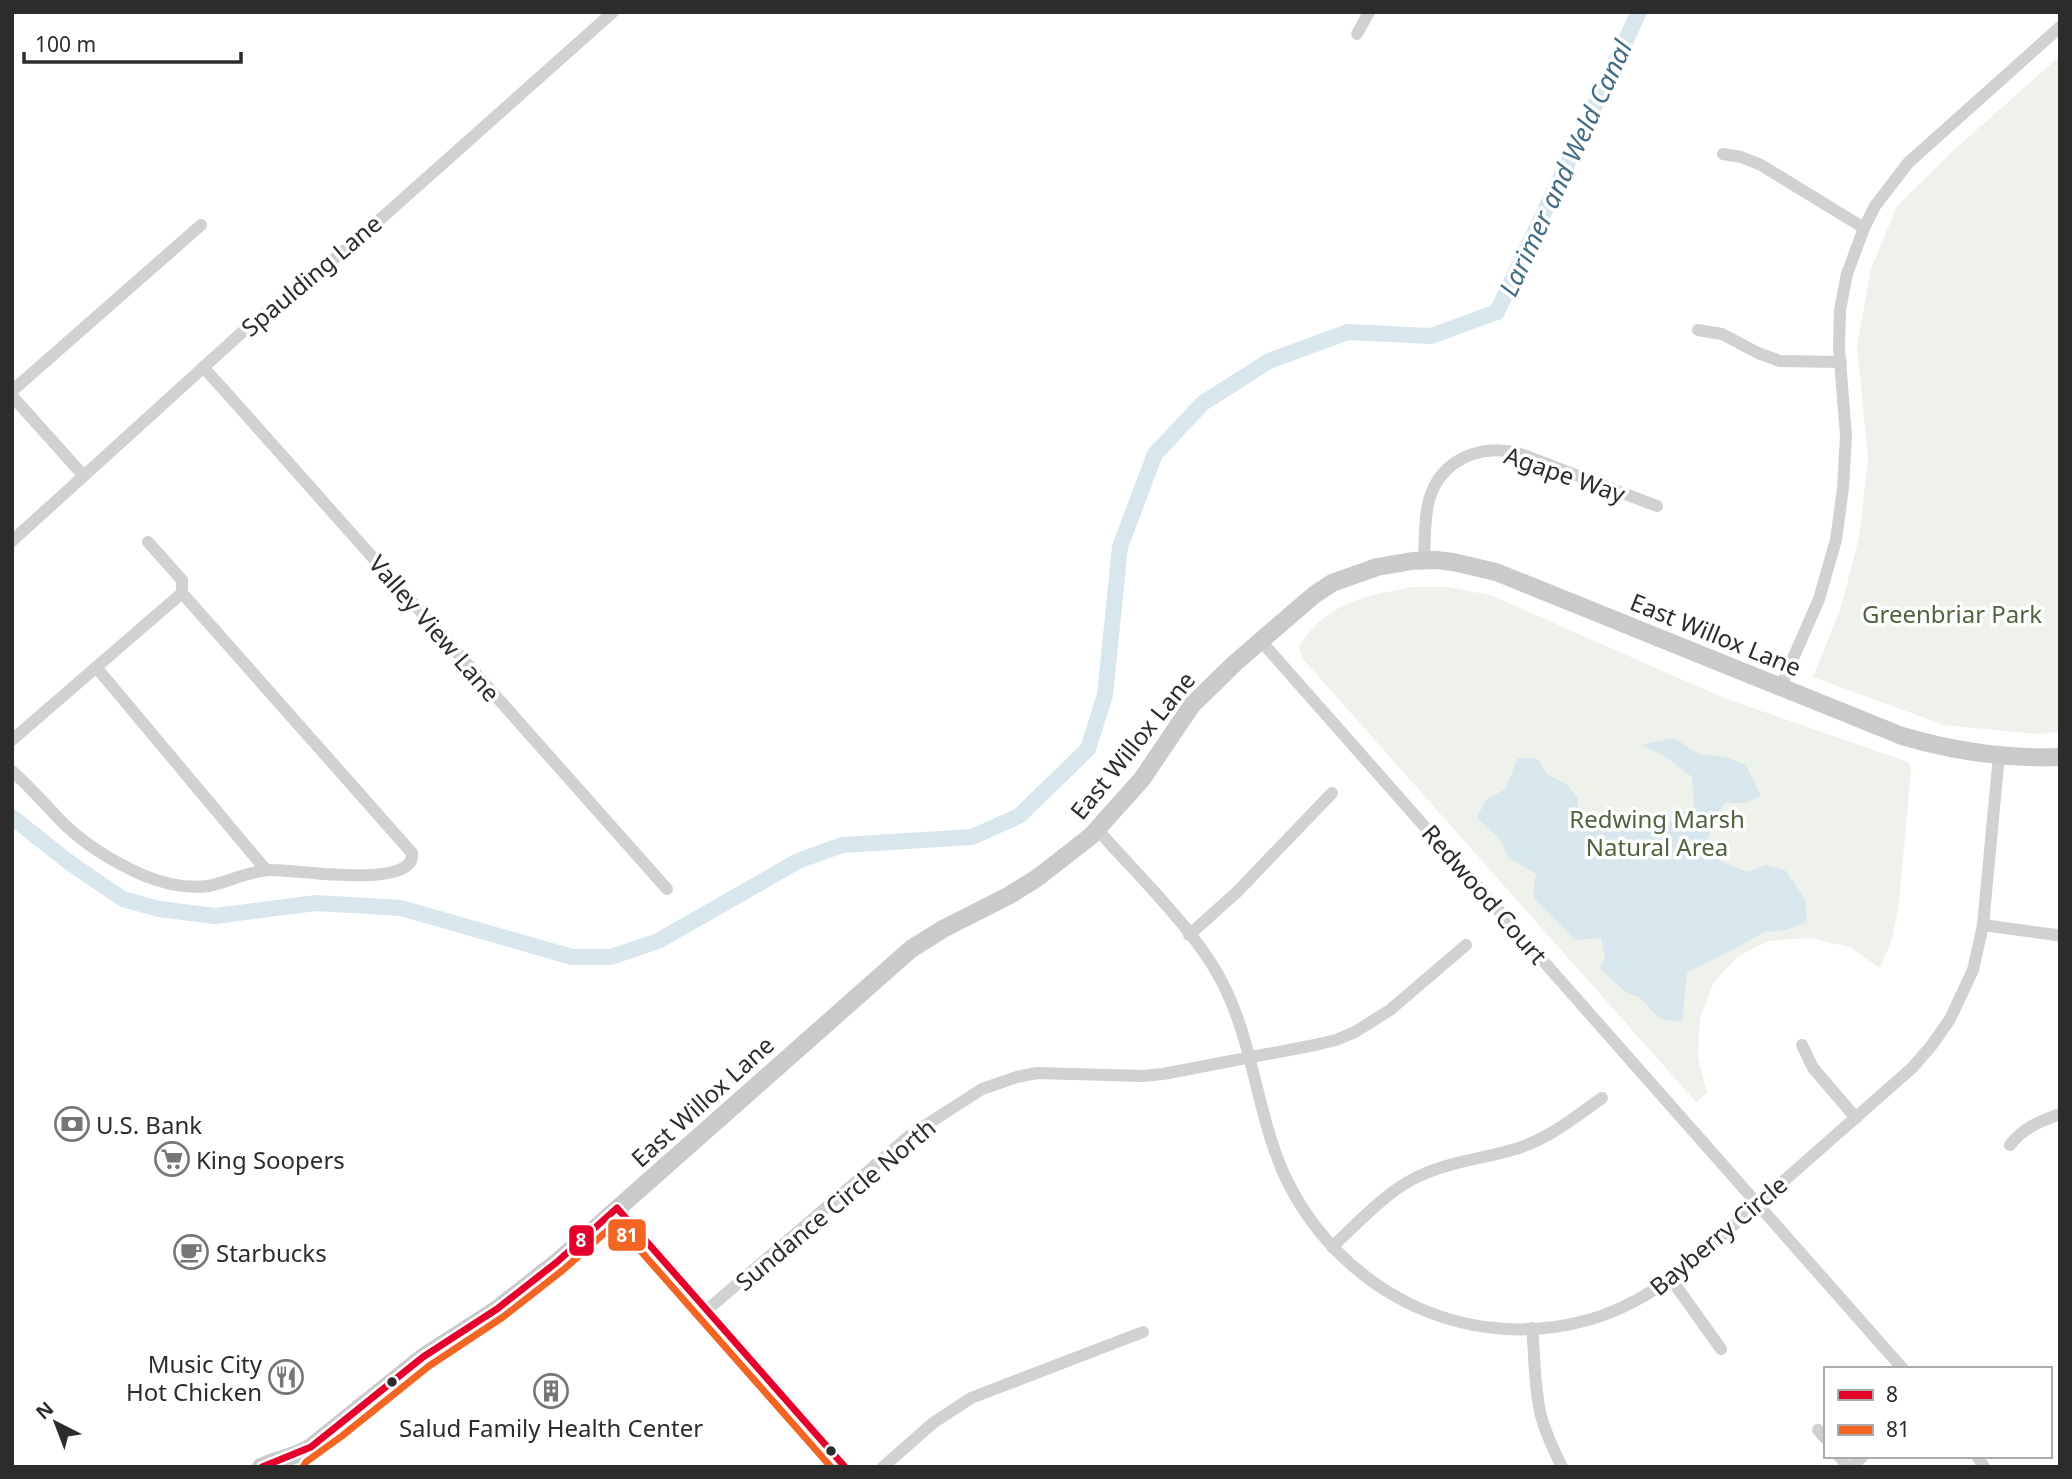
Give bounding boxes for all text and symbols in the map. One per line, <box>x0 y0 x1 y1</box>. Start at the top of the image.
scale bar <box>24 21 242 65</box>
text: 100 m <box>35 30 96 58</box>
water label: Larimer and Weld Canal <box>1490 33 1641 302</box>
street label: Spaulding Lane <box>234 207 388 343</box>
street label: Agape Way <box>1500 438 1630 510</box>
street label: Valley View Lane <box>362 548 508 708</box>
street label: East Willox Lane <box>1626 585 1806 683</box>
park label: Greenbriar Park <box>1862 597 2042 630</box>
street label: East Willox Lane <box>1062 664 1202 826</box>
park label: Redwing Marsh Natural Area <box>1569 802 1745 863</box>
street label: Redwood Court <box>1415 817 1555 971</box>
street label: East Willox Lane <box>624 1028 780 1174</box>
bank icon: U.S. Bank <box>53 1105 91 1143</box>
place label: U.S. Bank <box>96 1108 202 1141</box>
street label: Sundance Circle North <box>728 1110 942 1298</box>
supermarket icon: King Soopers <box>153 1140 191 1178</box>
place label: King Soopers <box>196 1143 345 1176</box>
street label: Bayberry Circle <box>1642 1168 1794 1302</box>
line badge: 81 <box>607 1218 647 1252</box>
text: 81 <box>616 1222 638 1248</box>
line badge: 8 <box>568 1224 595 1257</box>
text: 8 <box>576 1227 587 1253</box>
cafe icon: Starbucks <box>172 1233 210 1271</box>
place label: Starbucks <box>216 1236 327 1269</box>
place label: Music City Hot Chicken <box>126 1347 263 1408</box>
restaurant icon: Music City Hot Chicken <box>267 1358 305 1396</box>
legend <box>1824 1367 2051 1458</box>
building icon: Salud Family Health Center <box>532 1372 570 1410</box>
unlabelled marker <box>385 1375 399 1389</box>
text: 8 <box>1886 1380 1898 1408</box>
north arrow <box>21 1388 91 1458</box>
text: N <box>30 1396 59 1425</box>
place label: Salud Family Health Center <box>399 1411 703 1444</box>
text: 81 <box>1886 1415 1910 1443</box>
unlabelled marker <box>824 1444 838 1458</box>

